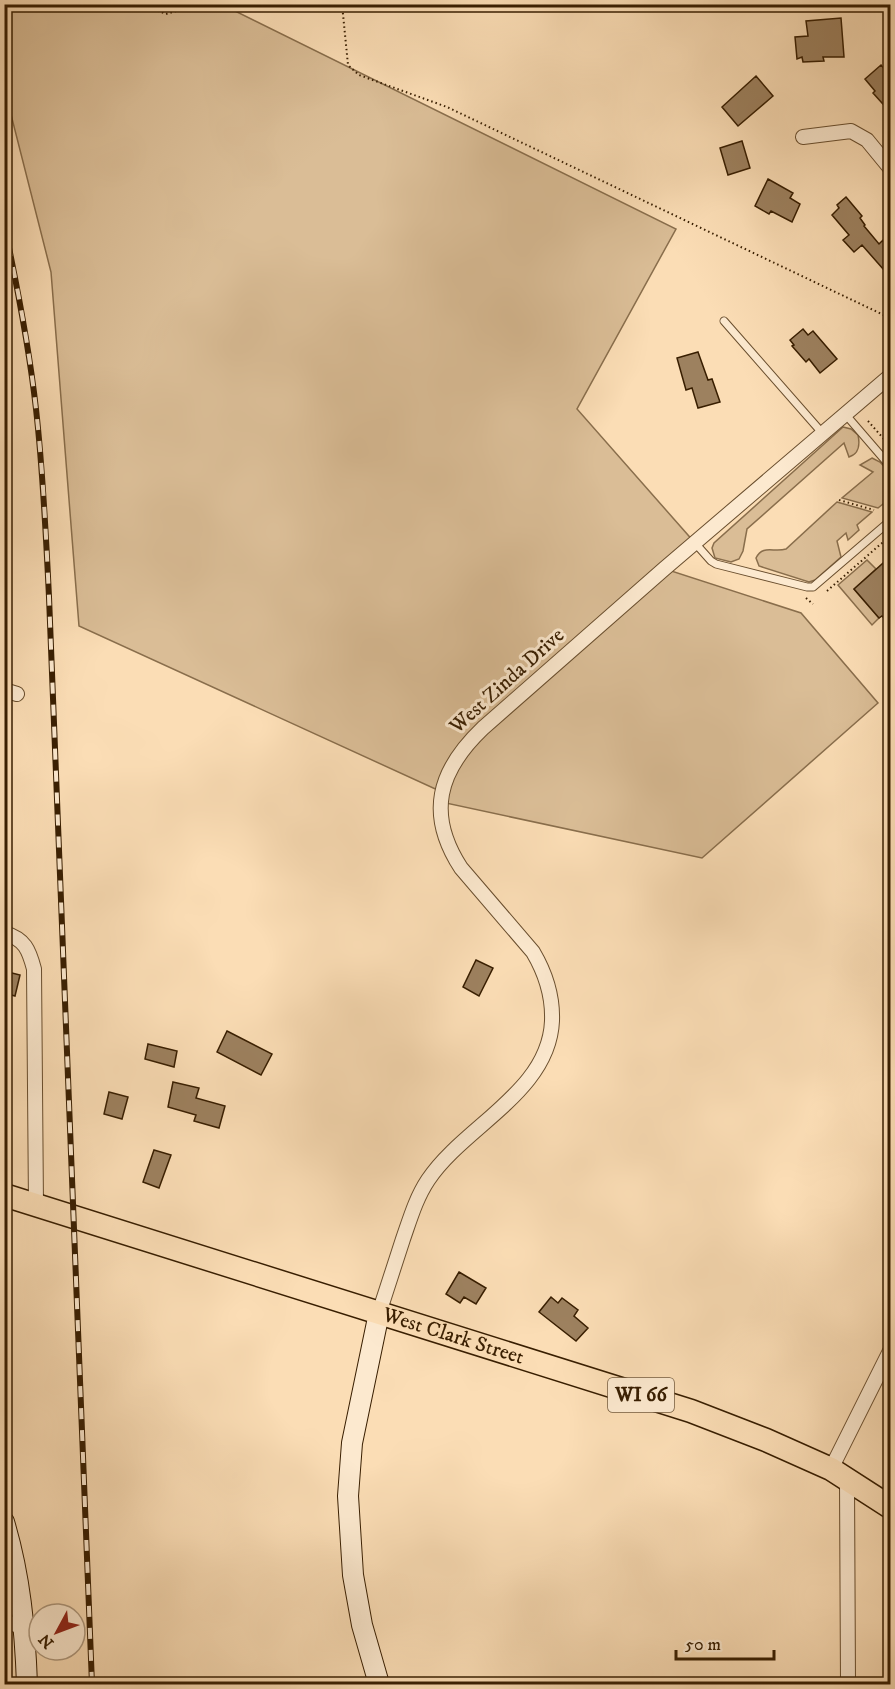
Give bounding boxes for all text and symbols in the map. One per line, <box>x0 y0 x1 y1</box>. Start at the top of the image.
street label: West Zinda Drive <box>443 622 570 740</box>
street label: West Clark Street <box>378 1302 527 1371</box>
road number: WI 66 <box>608 1378 674 1412</box>
north arrow <box>27 1602 87 1662</box>
scale bar <box>676 1623 774 1661</box>
text: N <box>35 1630 58 1653</box>
text: 50 m <box>685 1634 721 1656</box>

